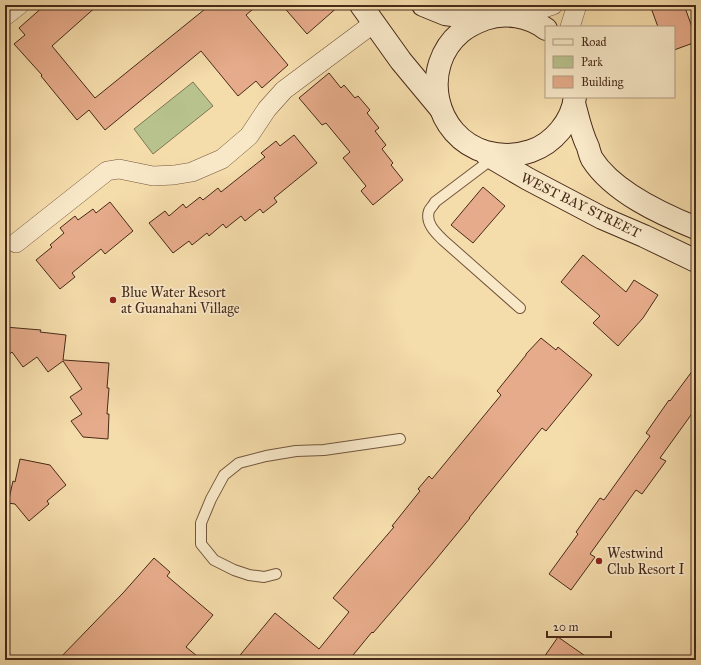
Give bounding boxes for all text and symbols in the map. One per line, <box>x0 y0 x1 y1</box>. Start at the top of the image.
legend <box>545 26 675 98</box>
text: Road <box>581 35 607 49</box>
text: Park <box>581 55 603 69</box>
text: Building <box>581 75 624 90</box>
street label: WEST BAY STREET <box>518 169 644 242</box>
place label: Blue Water Resort at Guanahani Village <box>121 284 240 317</box>
marker: Blue Water Resort at Guanahani Village <box>108 295 118 305</box>
place label: Westwind Club Resort I <box>607 545 685 578</box>
marker: Westwind Club Resort I <box>594 556 604 566</box>
scale bar <box>547 613 611 639</box>
text: 20 m <box>553 620 579 634</box>

